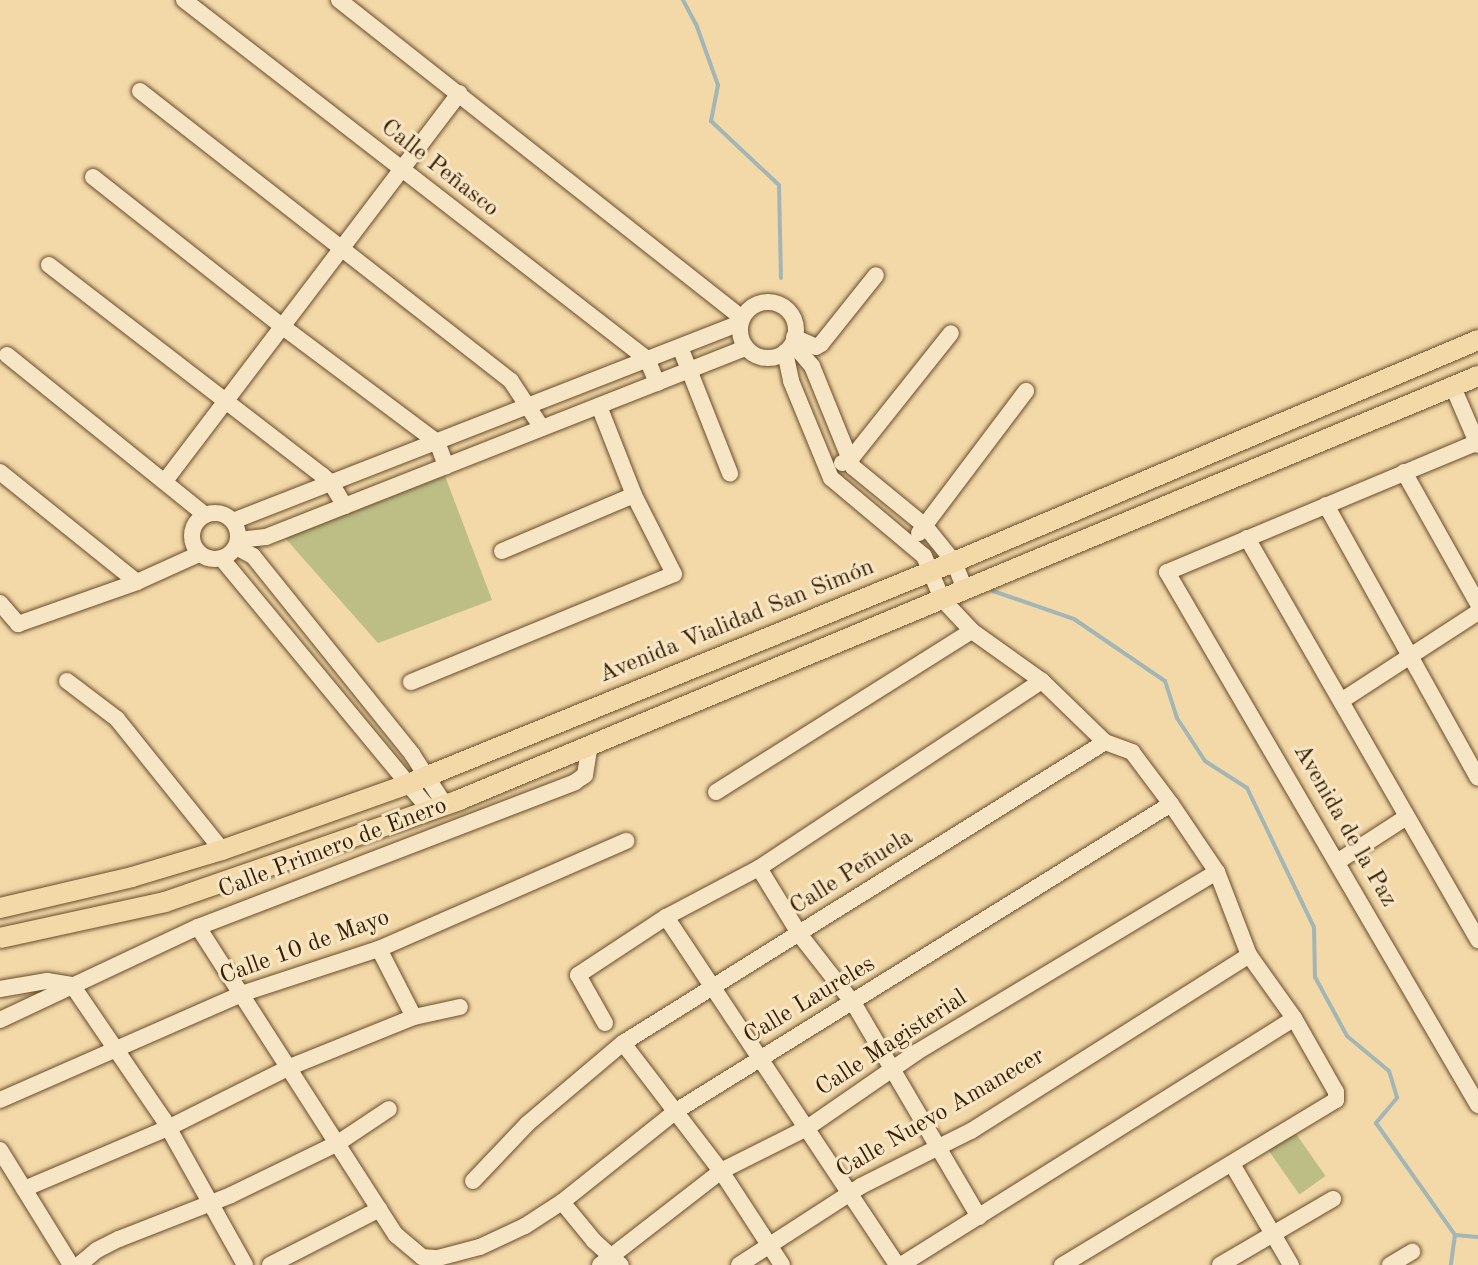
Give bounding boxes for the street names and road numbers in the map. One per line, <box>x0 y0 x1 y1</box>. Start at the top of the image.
street label: Calle Peñasco <box>374 114 504 224</box>
street label: Avenida Vialidad San Simón <box>595 554 879 690</box>
street label: Avenida de la Paz <box>1286 740 1402 912</box>
street label: Calle Primero de Enero <box>215 792 451 906</box>
street label: Calle Peñuela <box>785 824 919 922</box>
street label: Calle 10 de Mayo <box>216 904 394 992</box>
street label: Calle Laureles <box>739 950 881 1052</box>
street label: Calle Magisterial <box>811 984 973 1104</box>
street label: Calle Nuevo Amanecer <box>832 1043 1050 1185</box>

